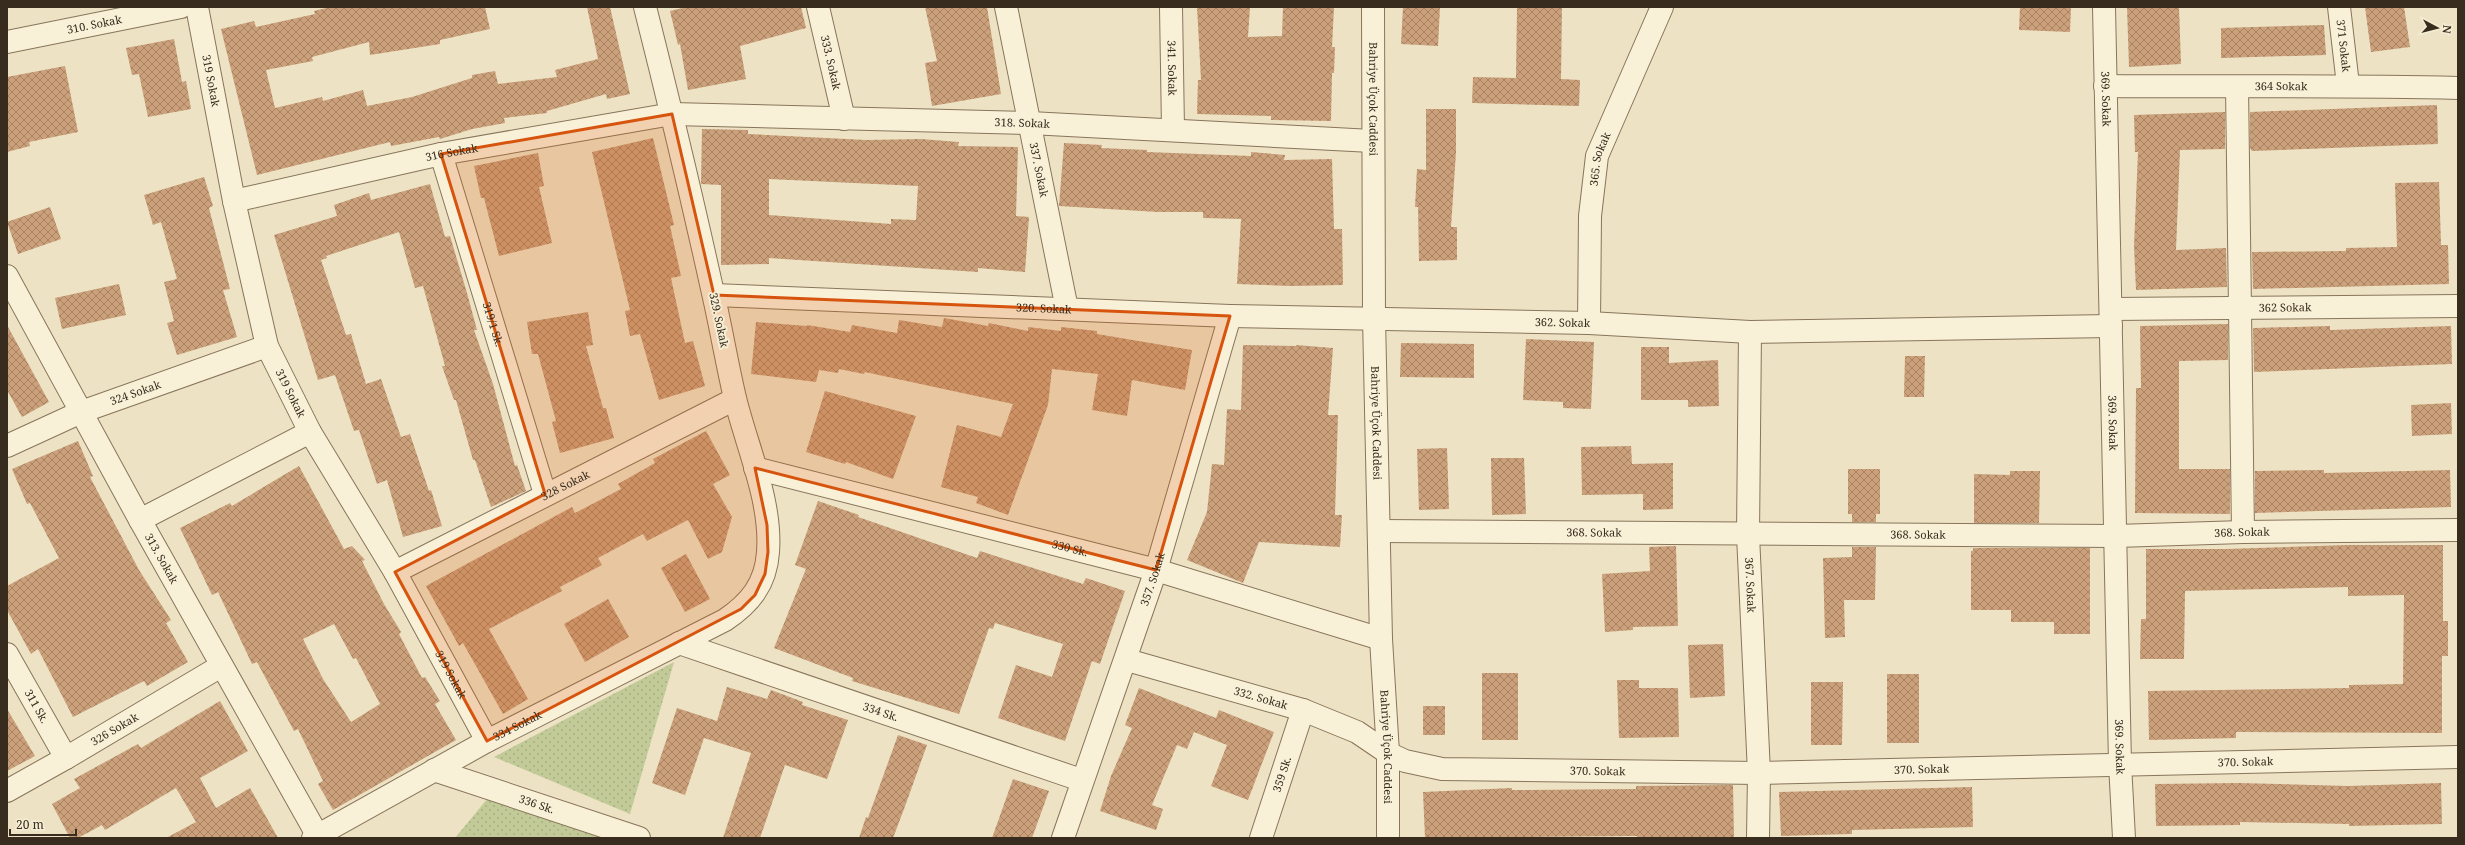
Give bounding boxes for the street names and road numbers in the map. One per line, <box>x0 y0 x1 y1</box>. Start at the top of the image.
street label: 310. Sokak <box>65 11 123 37</box>
street label: 371 Sokak <box>2333 19 2355 73</box>
street label: 333. Sokak <box>818 34 845 92</box>
street label: 341. Sokak <box>1165 40 1180 96</box>
street label: Bahriye Üçok Caddesi <box>1366 42 1381 156</box>
street label: 319 Sokak <box>199 53 224 108</box>
street label: 369. Sokak <box>2098 71 2115 127</box>
street label: 364 Sokak <box>2255 78 2308 93</box>
street label: 318. Sokak <box>994 114 1051 131</box>
street label: 365. Sokak <box>1586 129 1614 187</box>
street label: 316 Sokak <box>424 140 479 164</box>
street label: 337. Sokak <box>1027 141 1052 199</box>
street label: 329. Sokak <box>706 291 733 349</box>
street label: 320. Sokak <box>1016 299 1072 317</box>
street label: 362 Sokak <box>2259 299 2312 315</box>
street label: 319/1 Sk. <box>480 300 507 348</box>
street label: 362. Sokak <box>1535 314 1591 330</box>
street label: 319 Sokak <box>273 366 310 420</box>
street label: Bahriye Üçok Caddesi <box>1368 366 1386 481</box>
street label: 324 Sokak <box>108 376 163 408</box>
street label: 369. Sokak <box>2105 395 2121 451</box>
street label: 328 Sokak <box>538 466 592 504</box>
street label: 368. Sokak <box>1566 524 1622 540</box>
street label: 368. Sokak <box>2214 524 2270 540</box>
street label: 368. Sokak <box>1890 526 1946 542</box>
street label: 313. Sokak <box>142 530 182 587</box>
street label: 330 Sk. <box>1051 536 1090 559</box>
street label: 357. Sokak <box>1136 550 1168 608</box>
street label: 367. Sokak <box>1742 557 1760 614</box>
street label: 319 Sokak <box>432 648 471 702</box>
street label: 332. Sokak <box>1232 683 1290 712</box>
street label: 311 Sk. <box>22 686 53 726</box>
street label: Bahriye Üçok Caddesi <box>1377 689 1396 804</box>
street label: 334 Sk. <box>861 698 901 724</box>
street label: 334 Sokak <box>490 706 544 744</box>
street label: 326 Sokak <box>88 709 141 749</box>
street label: 369. Sokak <box>2112 719 2129 776</box>
street label: 370. Sokak <box>2218 753 2274 769</box>
street label: 359 Sk. <box>1269 754 1294 794</box>
street label: 370. Sokak <box>1894 761 1950 777</box>
street label: 370. Sokak <box>1570 763 1626 778</box>
street label: 336 Sk. <box>517 791 557 816</box>

